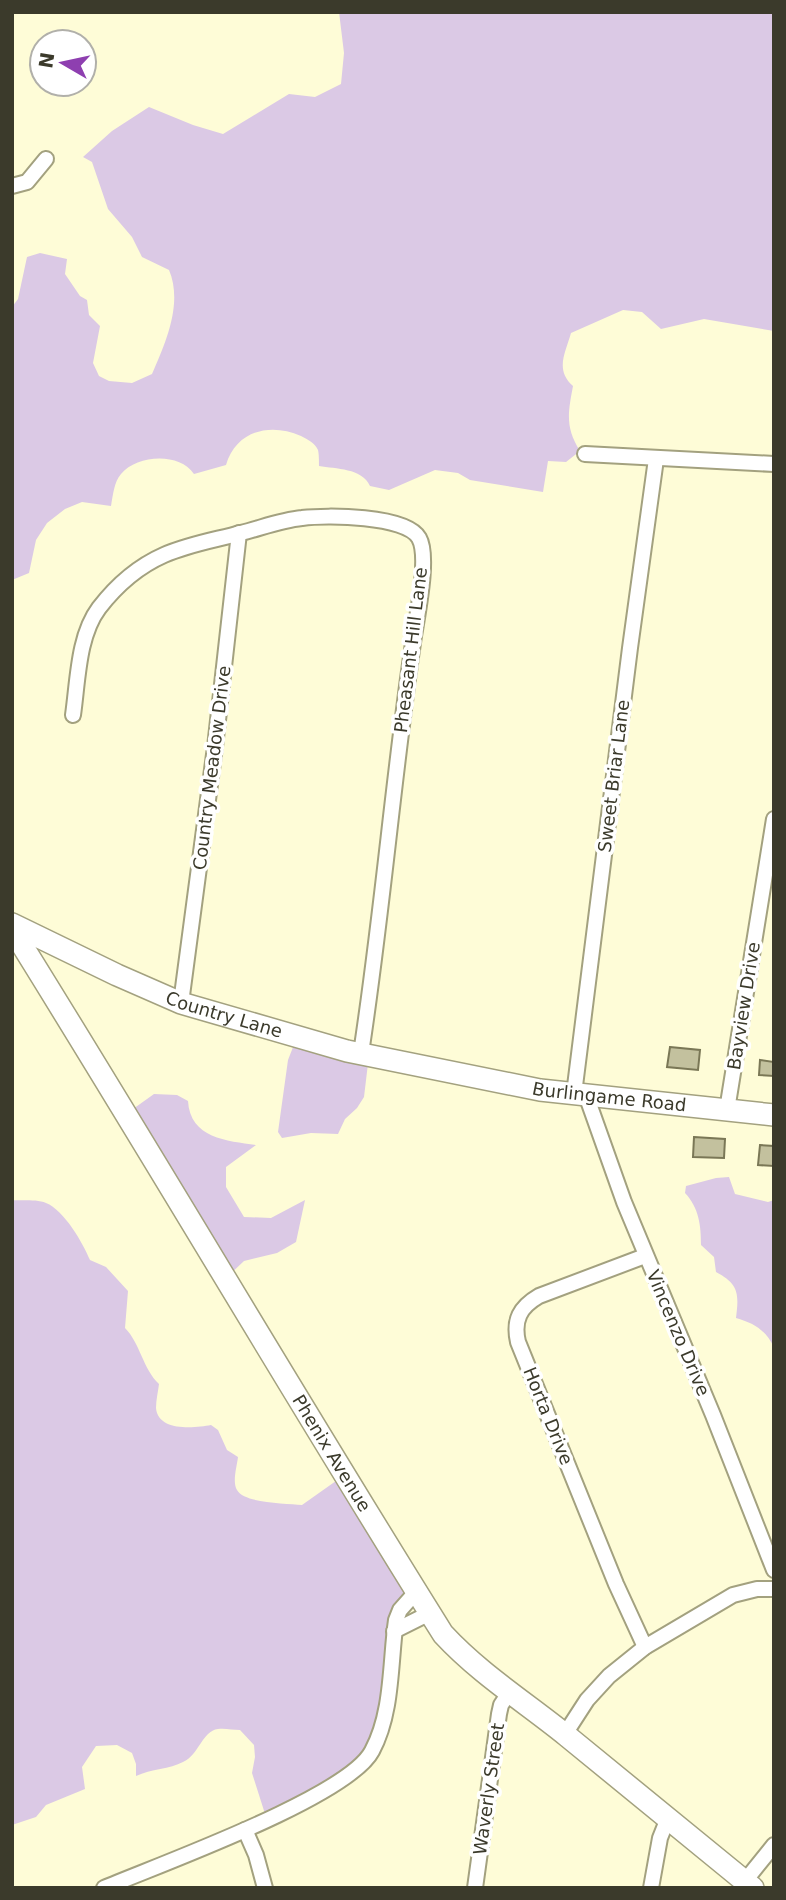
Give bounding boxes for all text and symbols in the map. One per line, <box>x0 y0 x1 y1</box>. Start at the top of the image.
north arrow <box>28 28 98 98</box>
text: N <box>34 51 58 70</box>
street label: Pheasant Hill Lane <box>390 566 431 734</box>
street label: Country Meadow Drive <box>189 665 234 871</box>
street label: Sweet Briar Lane <box>594 698 633 853</box>
street label: Bayview Drive <box>723 940 764 1071</box>
street label: Country Lane <box>162 987 285 1042</box>
street label: Burlingame Road <box>531 1078 687 1116</box>
street label: Vincenzo Drive <box>642 1267 714 1399</box>
street label: Horta Drive <box>519 1364 578 1468</box>
street label: Phenix Avenue <box>288 1391 376 1515</box>
street label: Waverly Street <box>469 1722 508 1856</box>

